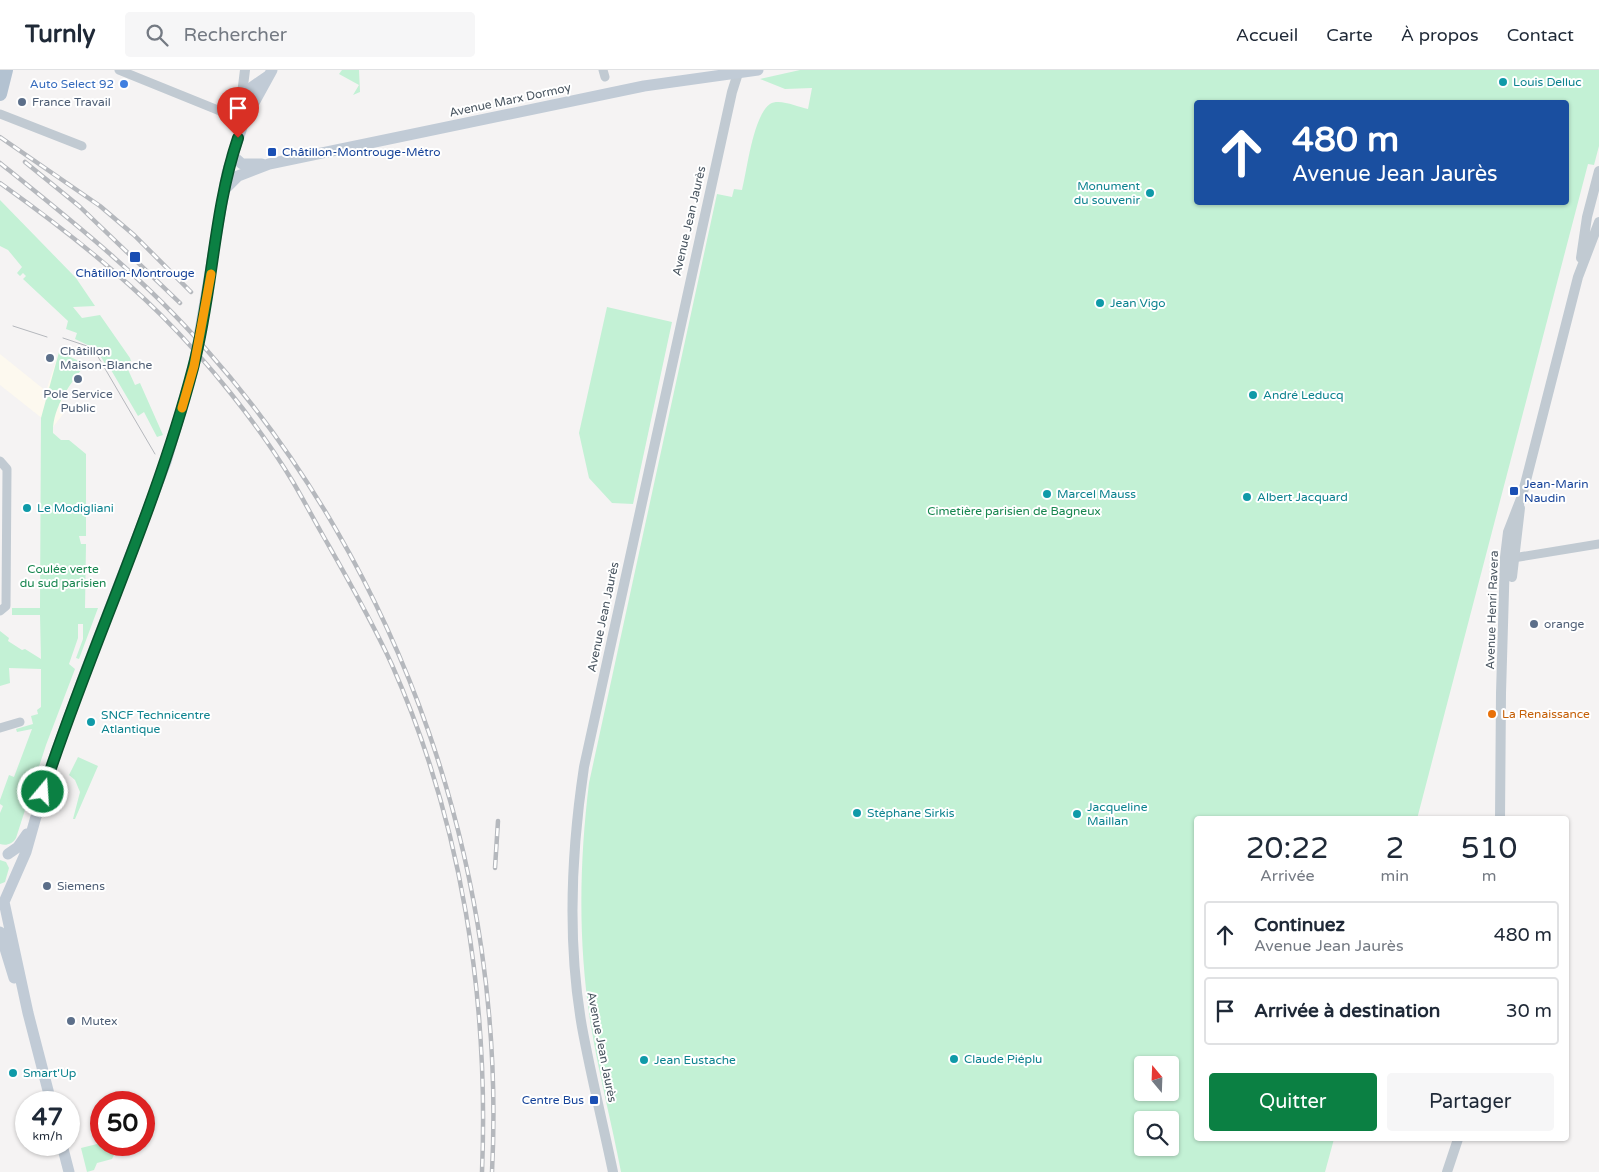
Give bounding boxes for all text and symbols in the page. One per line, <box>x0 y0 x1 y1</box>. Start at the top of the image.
search box <box>125 12 475 57</box>
text: Turnly <box>25 20 95 49</box>
icon: search <box>143 21 171 49</box>
text: Rechercher <box>183 24 287 46</box>
text: Accueil <box>1236 24 1298 46</box>
text: Carte <box>1326 24 1373 46</box>
text: À propos <box>1401 24 1479 46</box>
text: Contact <box>1507 24 1574 46</box>
place label: Louis Delluc <box>1513 75 1582 89</box>
marker: Louis Delluc <box>1497 76 1509 88</box>
place label: Auto Select 92 <box>30 77 114 91</box>
marker: Auto Select 92 <box>118 78 130 90</box>
street label: Avenue Marx Dormoy <box>448 80 573 120</box>
pin <box>217 87 259 138</box>
icon: arrive <box>224 94 252 122</box>
place label: France Travail <box>32 95 111 109</box>
marker: France Travail <box>16 96 28 108</box>
text: 480 m <box>1292 119 1399 161</box>
icon: ahead <box>1209 120 1274 185</box>
place label: Châtillon-Montrouge-Métro <box>282 145 441 159</box>
marker: Châtillon-Montrouge-Métro <box>266 146 278 158</box>
text: Avenue Jean Jaurès <box>1292 161 1498 187</box>
street label: Avenue Jean Jaurès <box>670 165 708 277</box>
place label: Monument du souvenir <box>1074 179 1140 207</box>
marker: Monument du souvenir <box>1144 187 1156 199</box>
marker: Châtillon-Montrouge <box>128 250 142 264</box>
place label: Châtillon-Montrouge <box>75 266 195 280</box>
place label: Jean Vigo <box>1110 296 1166 310</box>
marker: Jean Vigo <box>1094 297 1106 309</box>
place label: Châtillon Maison-Blanche <box>60 344 153 372</box>
marker: Châtillon Maison-Blanche <box>44 352 56 364</box>
marker: Pole Service Public <box>72 373 84 385</box>
place label: Pole Service Public <box>43 387 113 415</box>
place label: André Leducq <box>1263 388 1344 402</box>
marker: André Leducq <box>1247 389 1259 401</box>
place label: Jean-Marin Naudin <box>1524 477 1589 505</box>
marker: Jean-Marin Naudin <box>1508 485 1520 497</box>
place label: Marcel Mauss <box>1057 487 1136 501</box>
marker: Marcel Mauss <box>1041 488 1053 500</box>
place label: Albert Jacquard <box>1257 490 1348 504</box>
marker: Albert Jacquard <box>1241 491 1253 503</box>
place label: Le Modigliani <box>37 501 114 515</box>
marker: Le Modigliani <box>21 502 33 514</box>
park label: Cimetière parisien de Bagneux <box>927 504 1101 518</box>
street label: Avenue Henri Ravera <box>1483 550 1501 670</box>
street label: Avenue Jean Jaurès <box>584 560 622 673</box>
park label: Coulée verte du sud parisien <box>20 562 106 590</box>
place label: orange <box>1544 617 1585 631</box>
marker: orange <box>1528 618 1540 630</box>
place label: La Renaissance <box>1502 707 1590 721</box>
place label: SNCF Technicentre Atlantique <box>101 708 210 736</box>
marker: La Renaissance <box>1486 708 1498 720</box>
marker: SNCF Technicentre Atlantique <box>85 716 97 728</box>
position arrow <box>16 765 68 817</box>
place label: Jacqueline Maillan <box>1087 800 1148 828</box>
place label: Stéphane Sirkis <box>867 806 955 820</box>
marker: Stéphane Sirkis <box>851 807 863 819</box>
marker: Jacqueline Maillan <box>1071 808 1083 820</box>
text: 20:22 <box>1246 830 1329 867</box>
text: 2 <box>1385 830 1404 867</box>
text: 510 <box>1461 830 1517 867</box>
text: Arrivée <box>1260 866 1315 886</box>
text: min <box>1381 866 1409 886</box>
text: m <box>1482 866 1496 886</box>
place label: Siemens <box>57 879 105 893</box>
marker: Siemens <box>41 880 53 892</box>
text: Continuez <box>1254 914 1345 936</box>
icon: ahead <box>1211 921 1239 949</box>
text: 480 m <box>1494 924 1552 946</box>
text: Avenue Jean Jaurès <box>1254 936 1404 956</box>
street label: Avenue Jean Jaurès <box>584 991 620 1104</box>
icon: arrive <box>1211 997 1239 1025</box>
text: Arrivée à destination <box>1254 1000 1440 1022</box>
text: 30 m <box>1506 1000 1552 1022</box>
place label: Mutex <box>81 1014 117 1028</box>
marker: Mutex <box>65 1015 77 1027</box>
place label: Claude Piéplu <box>964 1052 1042 1066</box>
place label: Jean Eustache <box>654 1053 736 1067</box>
marker: Claude Piéplu <box>948 1053 960 1065</box>
marker: Jean Eustache <box>638 1054 650 1066</box>
north arrow <box>1134 1056 1179 1101</box>
map controls <box>1134 1056 1179 1156</box>
place label: Smart'Up <box>23 1066 76 1080</box>
marker: Smart'Up <box>7 1067 19 1079</box>
button: Quitter <box>1209 1073 1377 1131</box>
button: Partager <box>1387 1073 1554 1131</box>
speed limit sign: 50 <box>90 1091 155 1156</box>
place label: Centre Bus <box>522 1093 584 1107</box>
marker: Centre Bus <box>588 1094 600 1106</box>
text: 47 <box>32 1102 63 1132</box>
button: search <box>1134 1111 1179 1156</box>
text: km/h <box>32 1129 63 1143</box>

